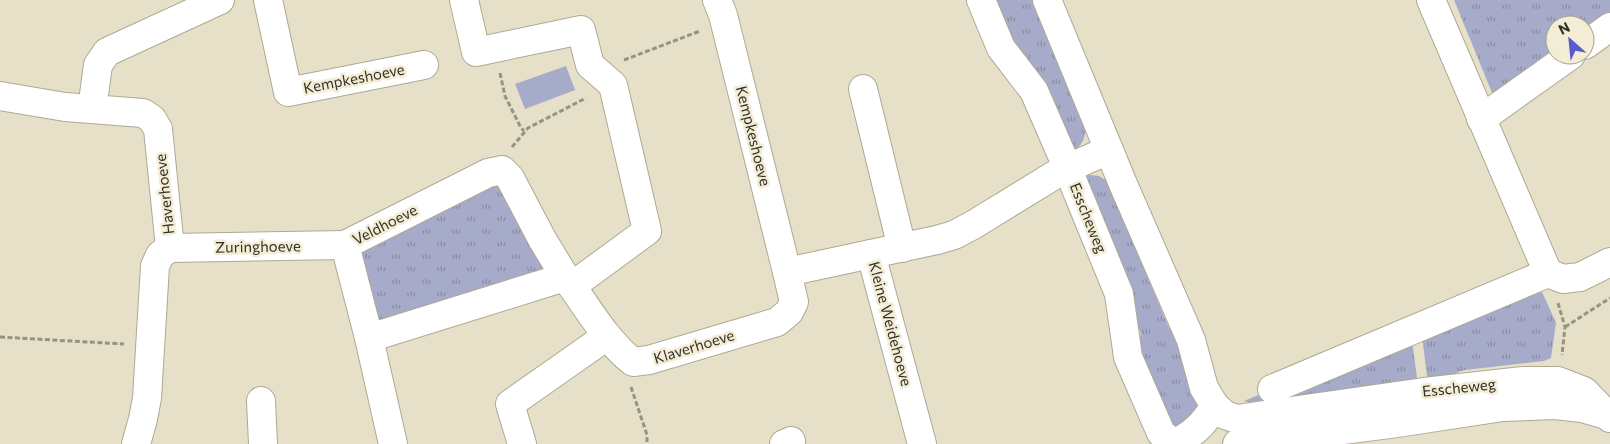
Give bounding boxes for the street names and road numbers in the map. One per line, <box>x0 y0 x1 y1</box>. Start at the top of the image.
street label: Kempkeshoeve <box>302 59 406 97</box>
street label: Kempkeshoeve <box>733 84 775 188</box>
street label: Haverhoeve <box>151 153 177 235</box>
street label: Esscheweg <box>1067 180 1111 255</box>
street label: Veldhoeve <box>349 200 420 248</box>
street label: Zuringhoeve <box>215 236 301 256</box>
street label: Kleine Weidehoeve <box>866 259 916 388</box>
street label: Klaverhoeve <box>651 325 736 367</box>
street label: Esscheweg <box>1421 374 1497 400</box>

